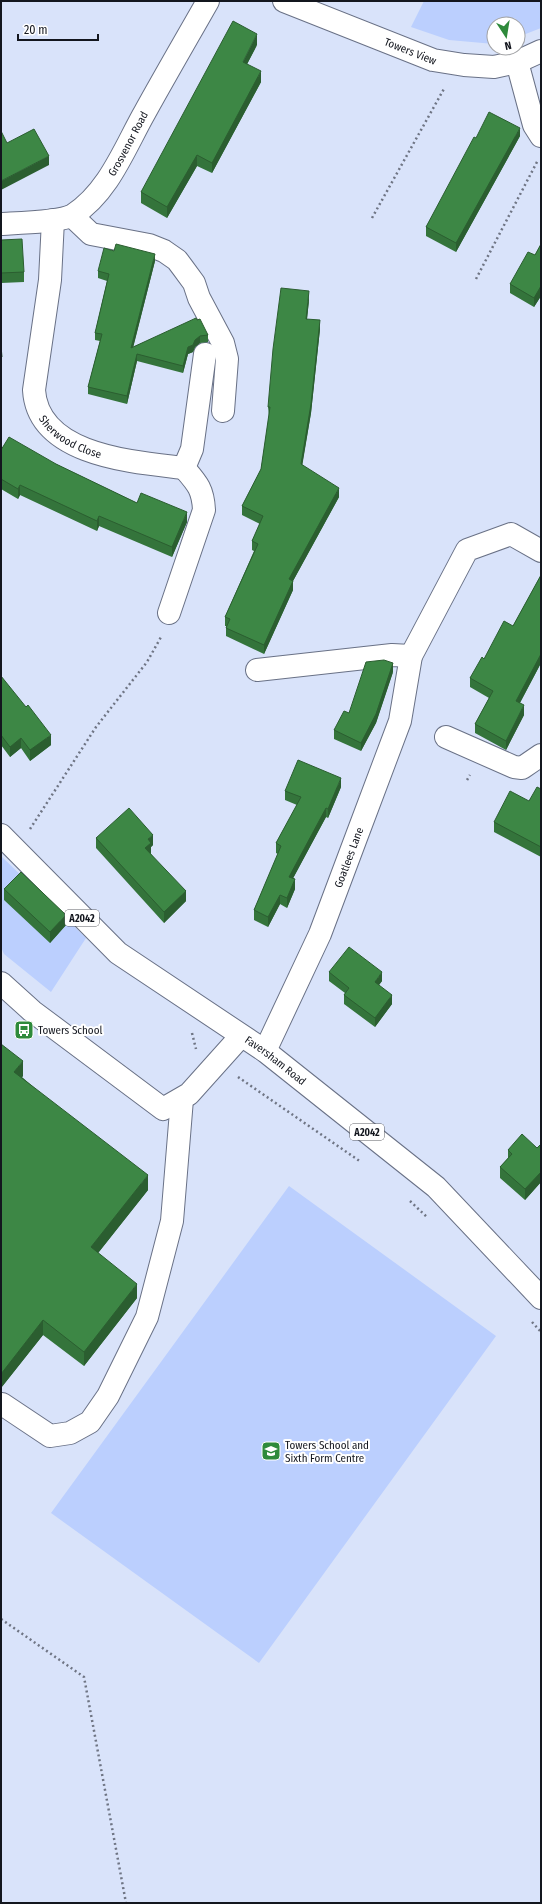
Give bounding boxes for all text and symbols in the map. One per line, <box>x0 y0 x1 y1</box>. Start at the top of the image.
scale bar <box>18 16 98 42</box>
north arrow <box>486 16 526 56</box>
text: 20 m <box>24 23 48 37</box>
street label: Towers View <box>382 35 438 68</box>
text: N <box>503 38 513 52</box>
street label: Grosvenor Road <box>106 109 151 179</box>
street label: Sherwood Close <box>36 413 103 461</box>
street label: Goatlees Lane <box>332 826 366 890</box>
road number: A2042 <box>65 910 99 926</box>
bus stop icon: Towers School <box>13 1019 35 1041</box>
place label: Towers School <box>38 1024 102 1037</box>
street label: Faversham Road <box>242 1034 308 1088</box>
road number: A2042 <box>350 1124 384 1140</box>
place label: Towers School and Sixth Form Centre <box>285 1439 369 1465</box>
school or university icon: Towers School and Sixth Form Centre <box>260 1440 282 1462</box>

